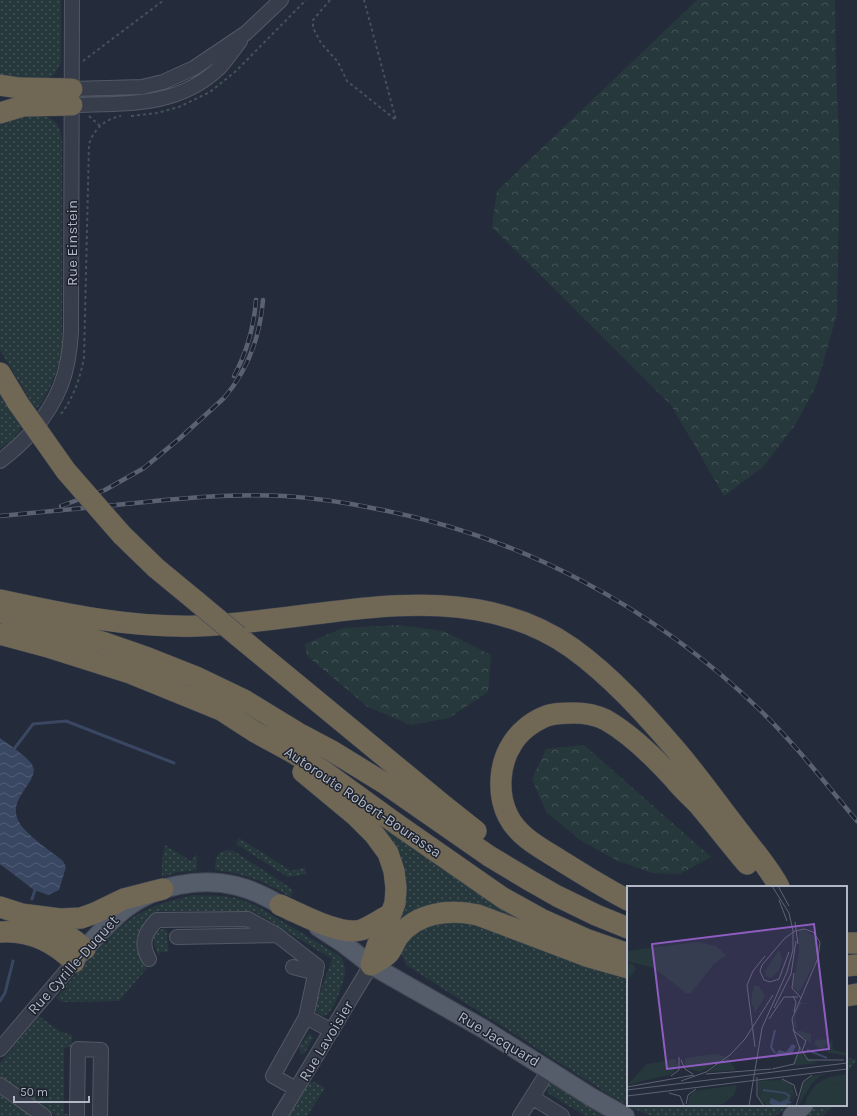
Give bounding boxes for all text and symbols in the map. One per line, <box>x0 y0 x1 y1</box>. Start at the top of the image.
street label: Rue Einstein <box>63 200 81 286</box>
street label: Autoroute Robert-Bourassa <box>281 743 445 861</box>
inset map <box>627 886 847 1106</box>
street label: Rue Cyrille-Duquet <box>24 911 122 1018</box>
street label: Rue Lavoisier <box>295 997 357 1084</box>
street label: Rue Jacquard <box>455 1008 543 1070</box>
scale bar <box>14 1078 89 1104</box>
text: 50 m <box>20 1085 48 1099</box>

